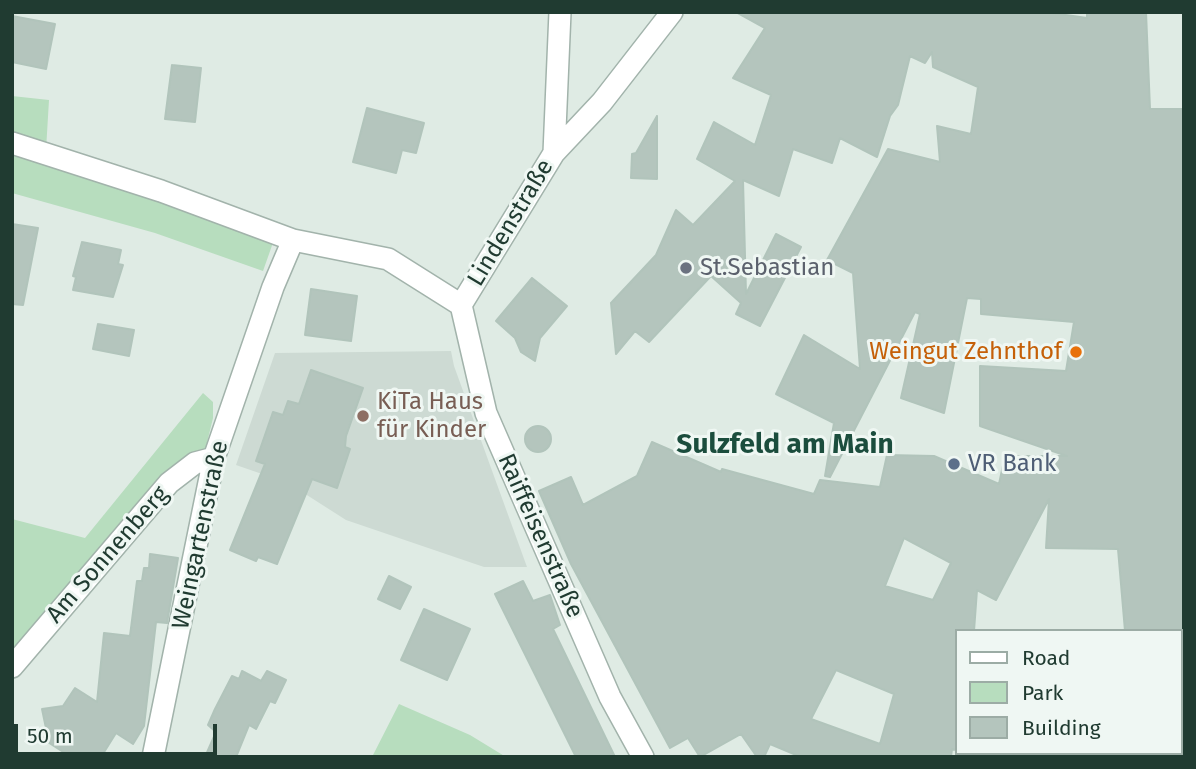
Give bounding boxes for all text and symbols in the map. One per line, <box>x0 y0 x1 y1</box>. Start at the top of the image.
street label: Lindenstraße <box>462 154 560 292</box>
place label: St.Sebastian <box>700 254 834 282</box>
marker: St.Sebastian <box>678 260 694 276</box>
place label: Weingut Zehnthof <box>869 338 1062 366</box>
marker: Weingut Zehnthof <box>1068 344 1084 360</box>
place label: KiTa Haus für Kinder <box>377 388 486 444</box>
marker: KiTa Haus für Kinder <box>355 408 371 424</box>
district label: Sulzfeld am Main <box>676 428 894 462</box>
street label: Weingartenstraße <box>167 438 235 632</box>
street label: Raiffeisenstraße <box>491 449 589 623</box>
place label: VR Bank <box>968 450 1056 478</box>
marker: VR Bank <box>946 456 962 472</box>
street label: Am Sonnenberg <box>41 481 175 629</box>
legend <box>954 629 1182 755</box>
text: Road <box>1022 645 1070 671</box>
text: Park <box>1022 680 1063 706</box>
scale bar <box>18 710 220 754</box>
text: Building <box>1022 715 1101 741</box>
text: 50 m <box>27 723 73 749</box>

